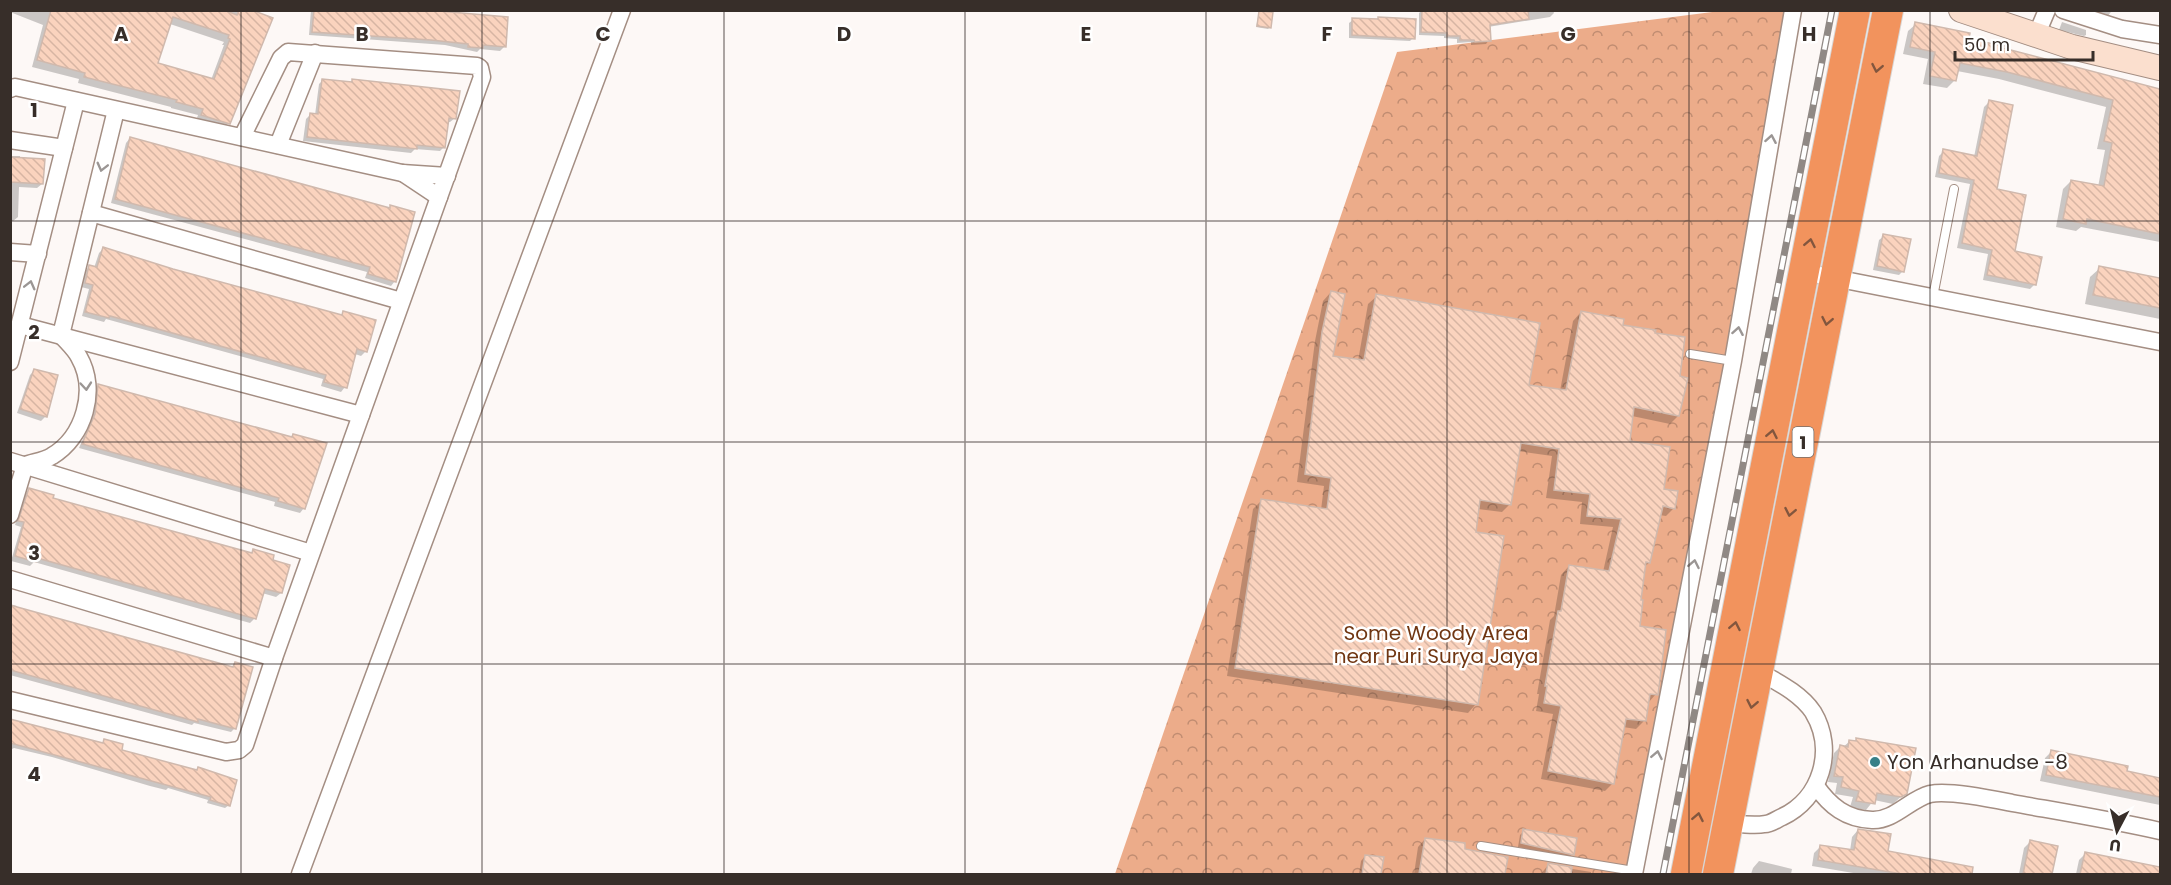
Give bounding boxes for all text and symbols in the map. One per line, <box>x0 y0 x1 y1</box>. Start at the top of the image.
text: A <box>114 20 129 48</box>
text: B <box>355 20 369 48</box>
text: C <box>595 20 611 48</box>
text: D <box>837 20 851 48</box>
text: E <box>1081 20 1091 48</box>
text: F <box>1322 20 1333 48</box>
text: G <box>1560 20 1576 48</box>
text: H <box>1802 20 1816 48</box>
scale bar <box>1955 24 2093 62</box>
text: 50 m <box>1964 32 2010 57</box>
one-way arrow <box>1871 63 1884 73</box>
text: 1 <box>30 96 38 124</box>
one-way arrow <box>1765 134 1777 143</box>
one-way arrow <box>96 161 109 171</box>
one-way arrow <box>1803 238 1816 248</box>
one-way arrow <box>22 280 35 290</box>
one-way arrow <box>1821 316 1834 326</box>
text: 2 <box>28 318 40 346</box>
one-way arrow <box>1732 326 1744 336</box>
one-way arrow <box>79 381 92 391</box>
road number: 1 <box>1792 427 1814 457</box>
one-way arrow <box>1765 430 1778 440</box>
one-way arrow <box>1784 507 1797 517</box>
text: 3 <box>28 539 40 567</box>
one-way arrow <box>1687 559 1700 569</box>
park label: Some Woody Area near Puri Surya Jaya <box>1334 619 1538 670</box>
one-way arrow <box>1728 621 1741 631</box>
one-way arrow <box>1746 698 1759 708</box>
place label: Yon Arhanudse -8 <box>1887 748 2068 776</box>
one-way arrow <box>1650 751 1663 761</box>
marker: Yon Arhanudse -8 <box>1868 755 1882 769</box>
text: 4 <box>27 760 41 788</box>
north arrow <box>2087 801 2147 861</box>
one-way arrow <box>1691 812 1704 822</box>
text: U <box>2108 833 2122 857</box>

